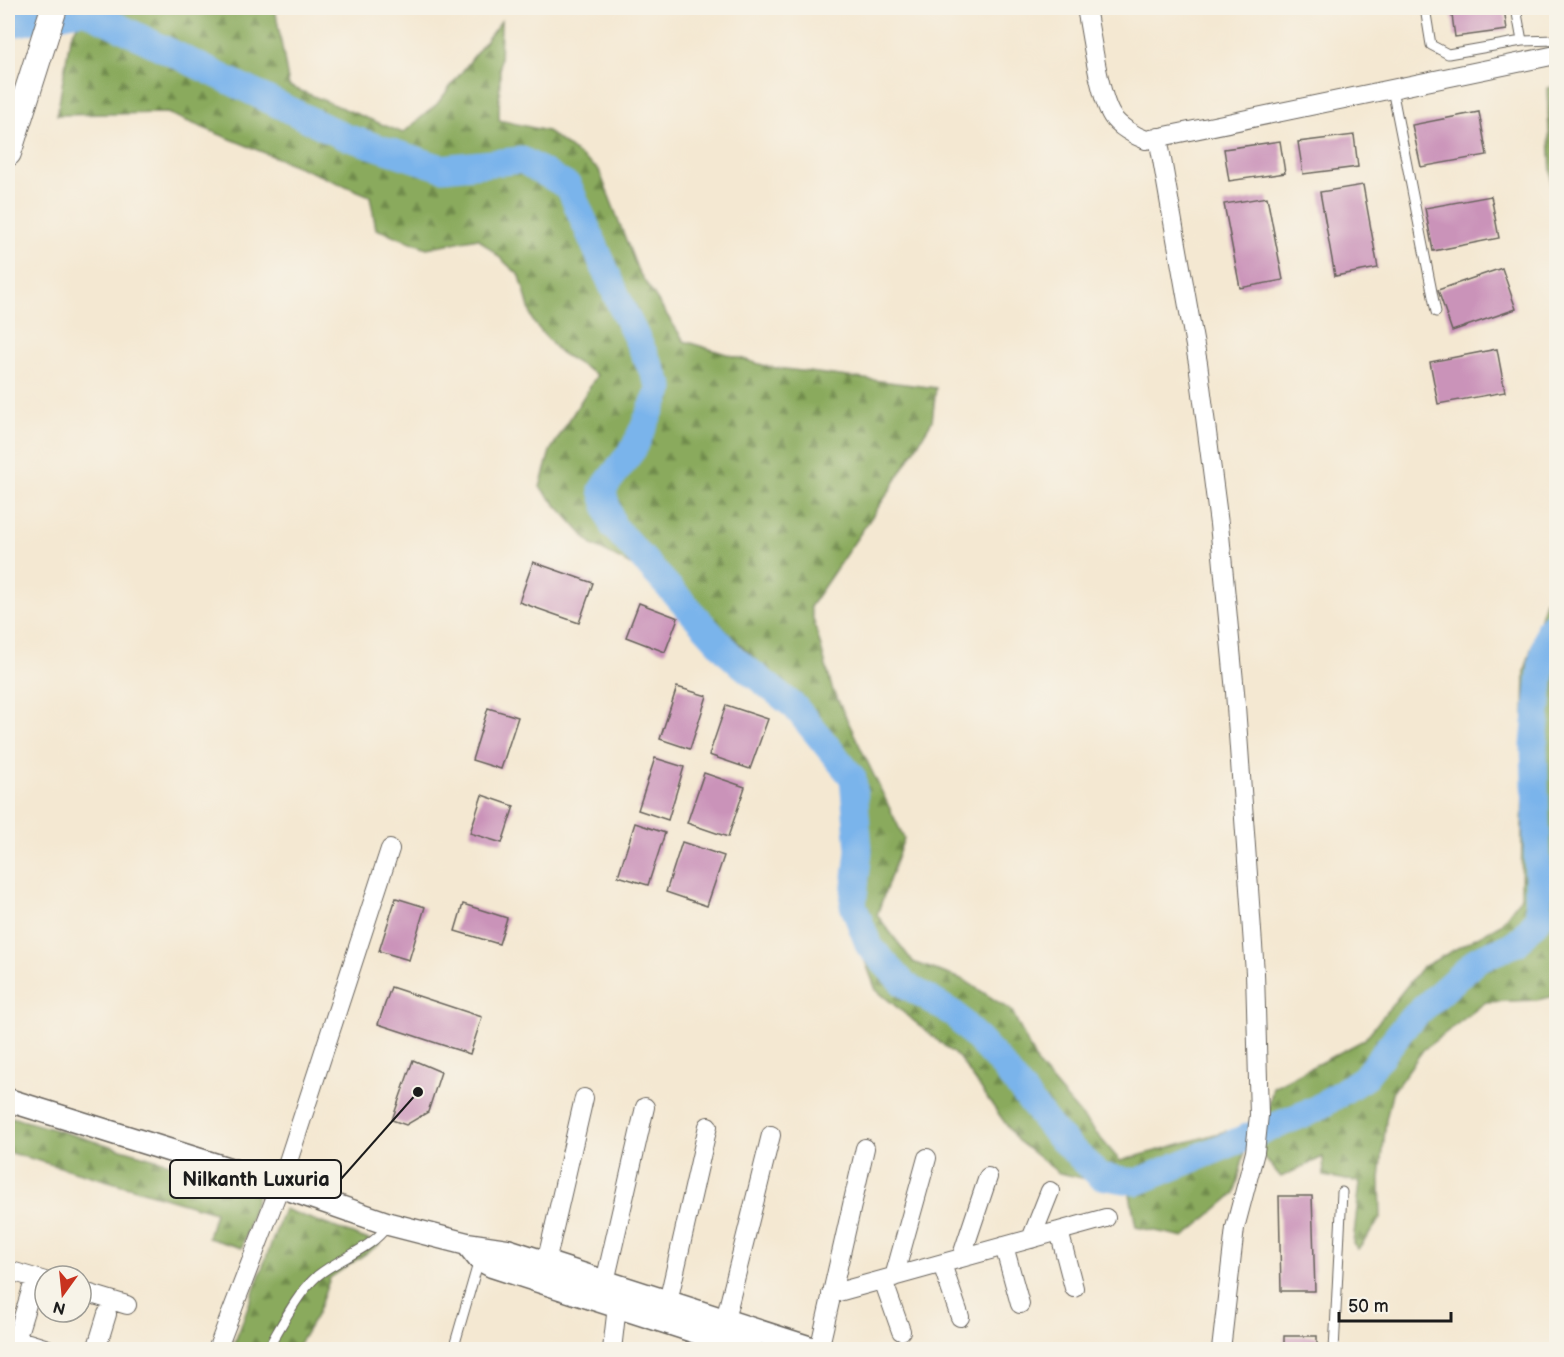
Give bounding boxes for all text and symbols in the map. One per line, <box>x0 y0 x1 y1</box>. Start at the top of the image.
callout: Nilkanth Luxuria <box>170 1160 341 1198</box>
text: Nilkanth Luxuria <box>182 1168 330 1192</box>
north arrow <box>33 1264 93 1324</box>
scale bar <box>1339 1285 1452 1323</box>
text: N <box>51 1296 68 1318</box>
text: 50 m <box>1348 1296 1389 1317</box>

